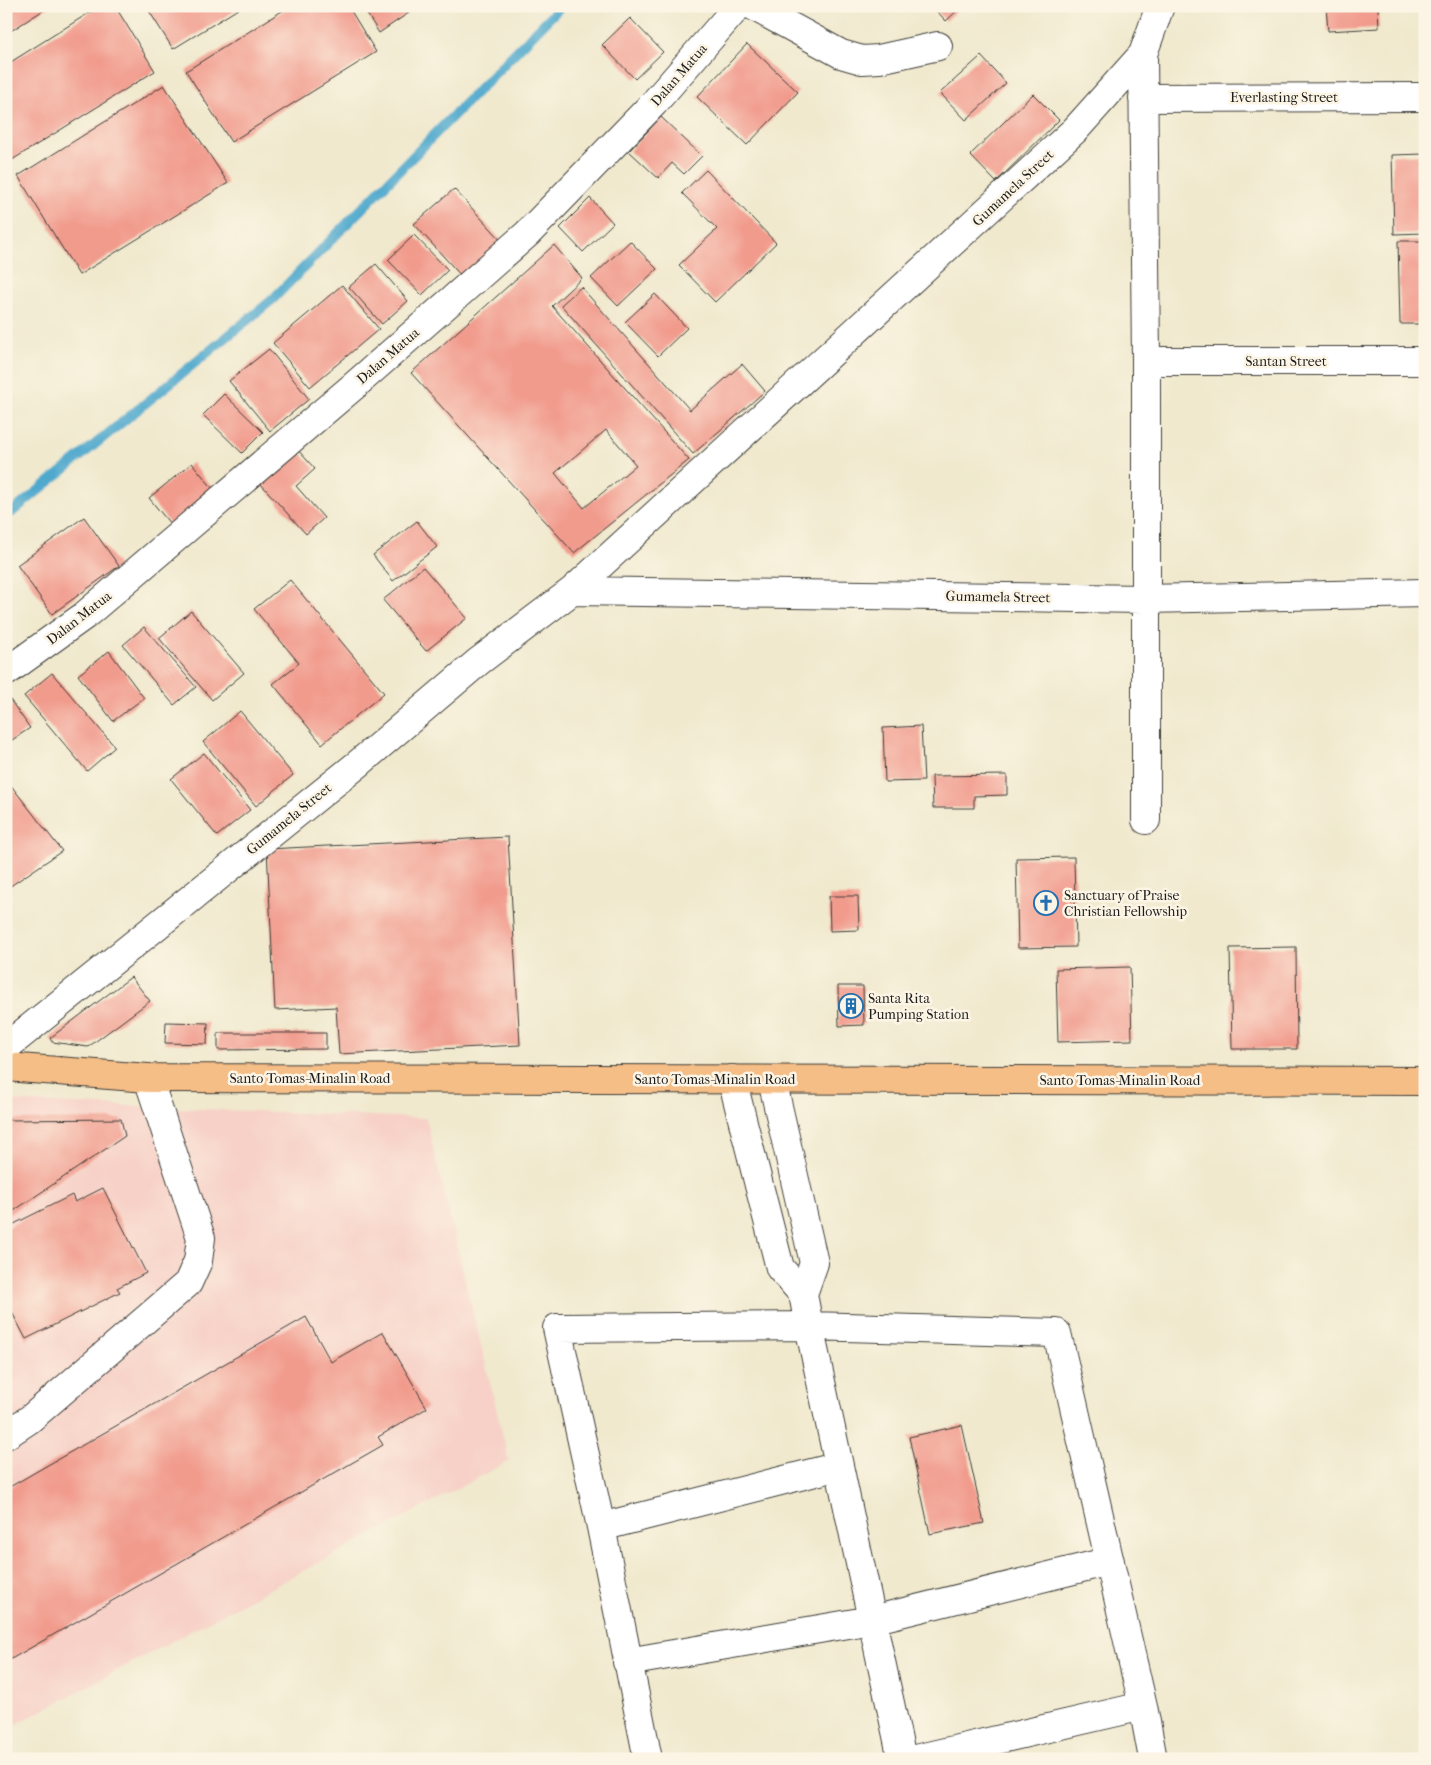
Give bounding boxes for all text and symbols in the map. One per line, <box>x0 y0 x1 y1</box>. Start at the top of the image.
street label: Dalan Matua <box>647 40 711 110</box>
street label: Everlasting Street <box>1230 89 1338 106</box>
street label: Gumamela Street <box>969 146 1057 230</box>
street label: Dalan Matua <box>353 324 423 388</box>
street label: Santan Street <box>1245 353 1327 370</box>
street label: Dalan Matua <box>43 587 115 649</box>
street label: Gumamela Street <box>946 588 1050 606</box>
street label: Gumamela Street <box>243 779 335 859</box>
place label: Sanctuary of Praise Christian Fellowship <box>1064 887 1188 920</box>
church icon: Sanctuary of Praise Christian Fellowship <box>1033 890 1059 916</box>
place label: Santa Rita Pumping Station <box>868 990 969 1023</box>
building icon: Santa Rita Pumping Station <box>838 993 864 1019</box>
street label: Santo Tomas-Minalin Road <box>230 1070 391 1087</box>
street label: Santo Tomas-Minalin Road <box>635 1071 796 1088</box>
street label: Santo Tomas-Minalin Road <box>1040 1072 1201 1089</box>

